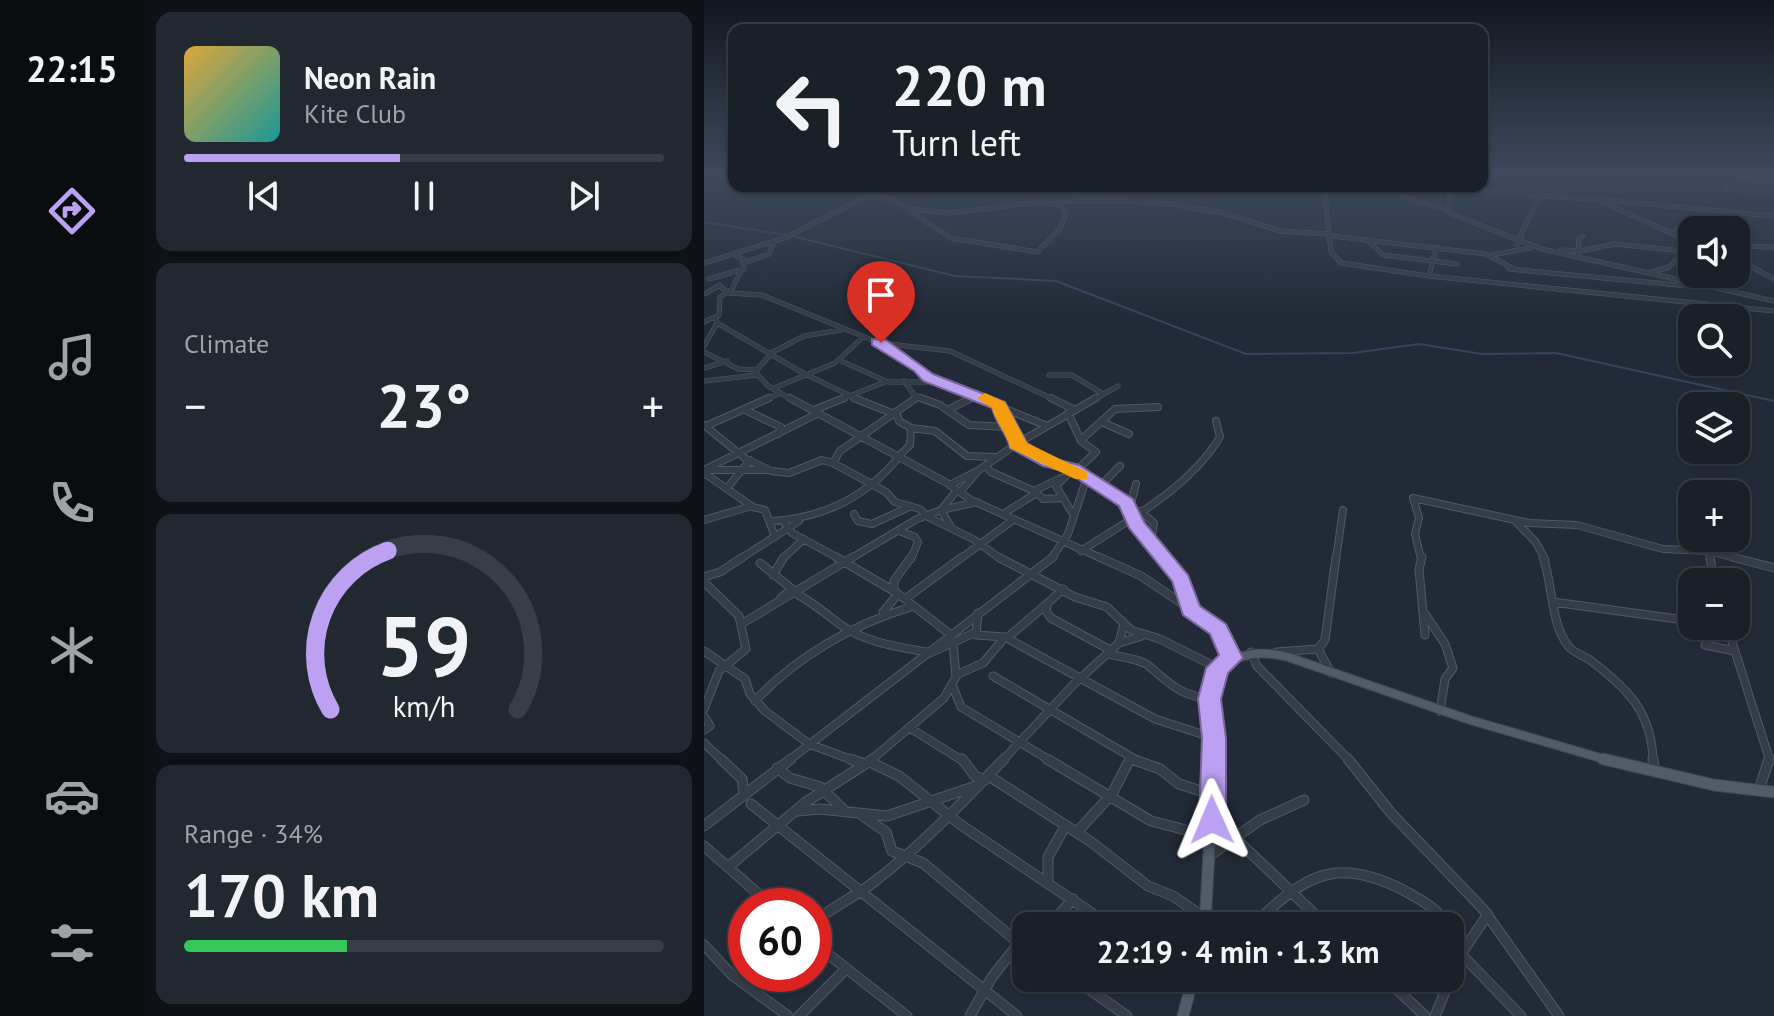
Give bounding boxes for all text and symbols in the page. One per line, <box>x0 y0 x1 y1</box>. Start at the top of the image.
text: 22:15 <box>26 45 118 92</box>
text: 220 m <box>892 49 1047 121</box>
icon: left <box>760 56 864 160</box>
text: Neon Rain <box>304 58 436 97</box>
text: Kite Club <box>304 97 406 130</box>
text: Turn left <box>892 119 1021 166</box>
icon: previous <box>242 174 286 218</box>
icon: pause <box>402 174 446 218</box>
icon: next <box>562 174 606 218</box>
icon: directions <box>44 183 100 239</box>
map controls <box>1678 216 1750 640</box>
button: sound <box>1678 216 1750 288</box>
pin <box>847 261 915 343</box>
icon: arrive <box>859 273 903 317</box>
button: search <box>1678 304 1750 376</box>
text: Climate <box>184 327 269 360</box>
icon: music <box>44 329 100 385</box>
text: 23° <box>377 366 471 444</box>
text: − <box>184 377 206 434</box>
text: + <box>642 377 664 434</box>
button: layers <box>1678 392 1750 464</box>
icon: phone <box>44 475 100 531</box>
button: + <box>1678 480 1750 552</box>
button: − <box>1678 568 1750 640</box>
text: 59 <box>377 590 471 698</box>
icon: climate <box>44 622 100 678</box>
text: km/h <box>393 688 455 725</box>
icon: car <box>44 768 100 824</box>
position arrow <box>1170 778 1254 862</box>
text: Range · 34% <box>184 817 323 850</box>
text: 170 km <box>184 856 379 934</box>
speed limit sign: 60 <box>728 888 832 992</box>
icon: filters <box>44 915 100 971</box>
text: 22:19 · 4 min · 1.3 km <box>1097 932 1379 971</box>

